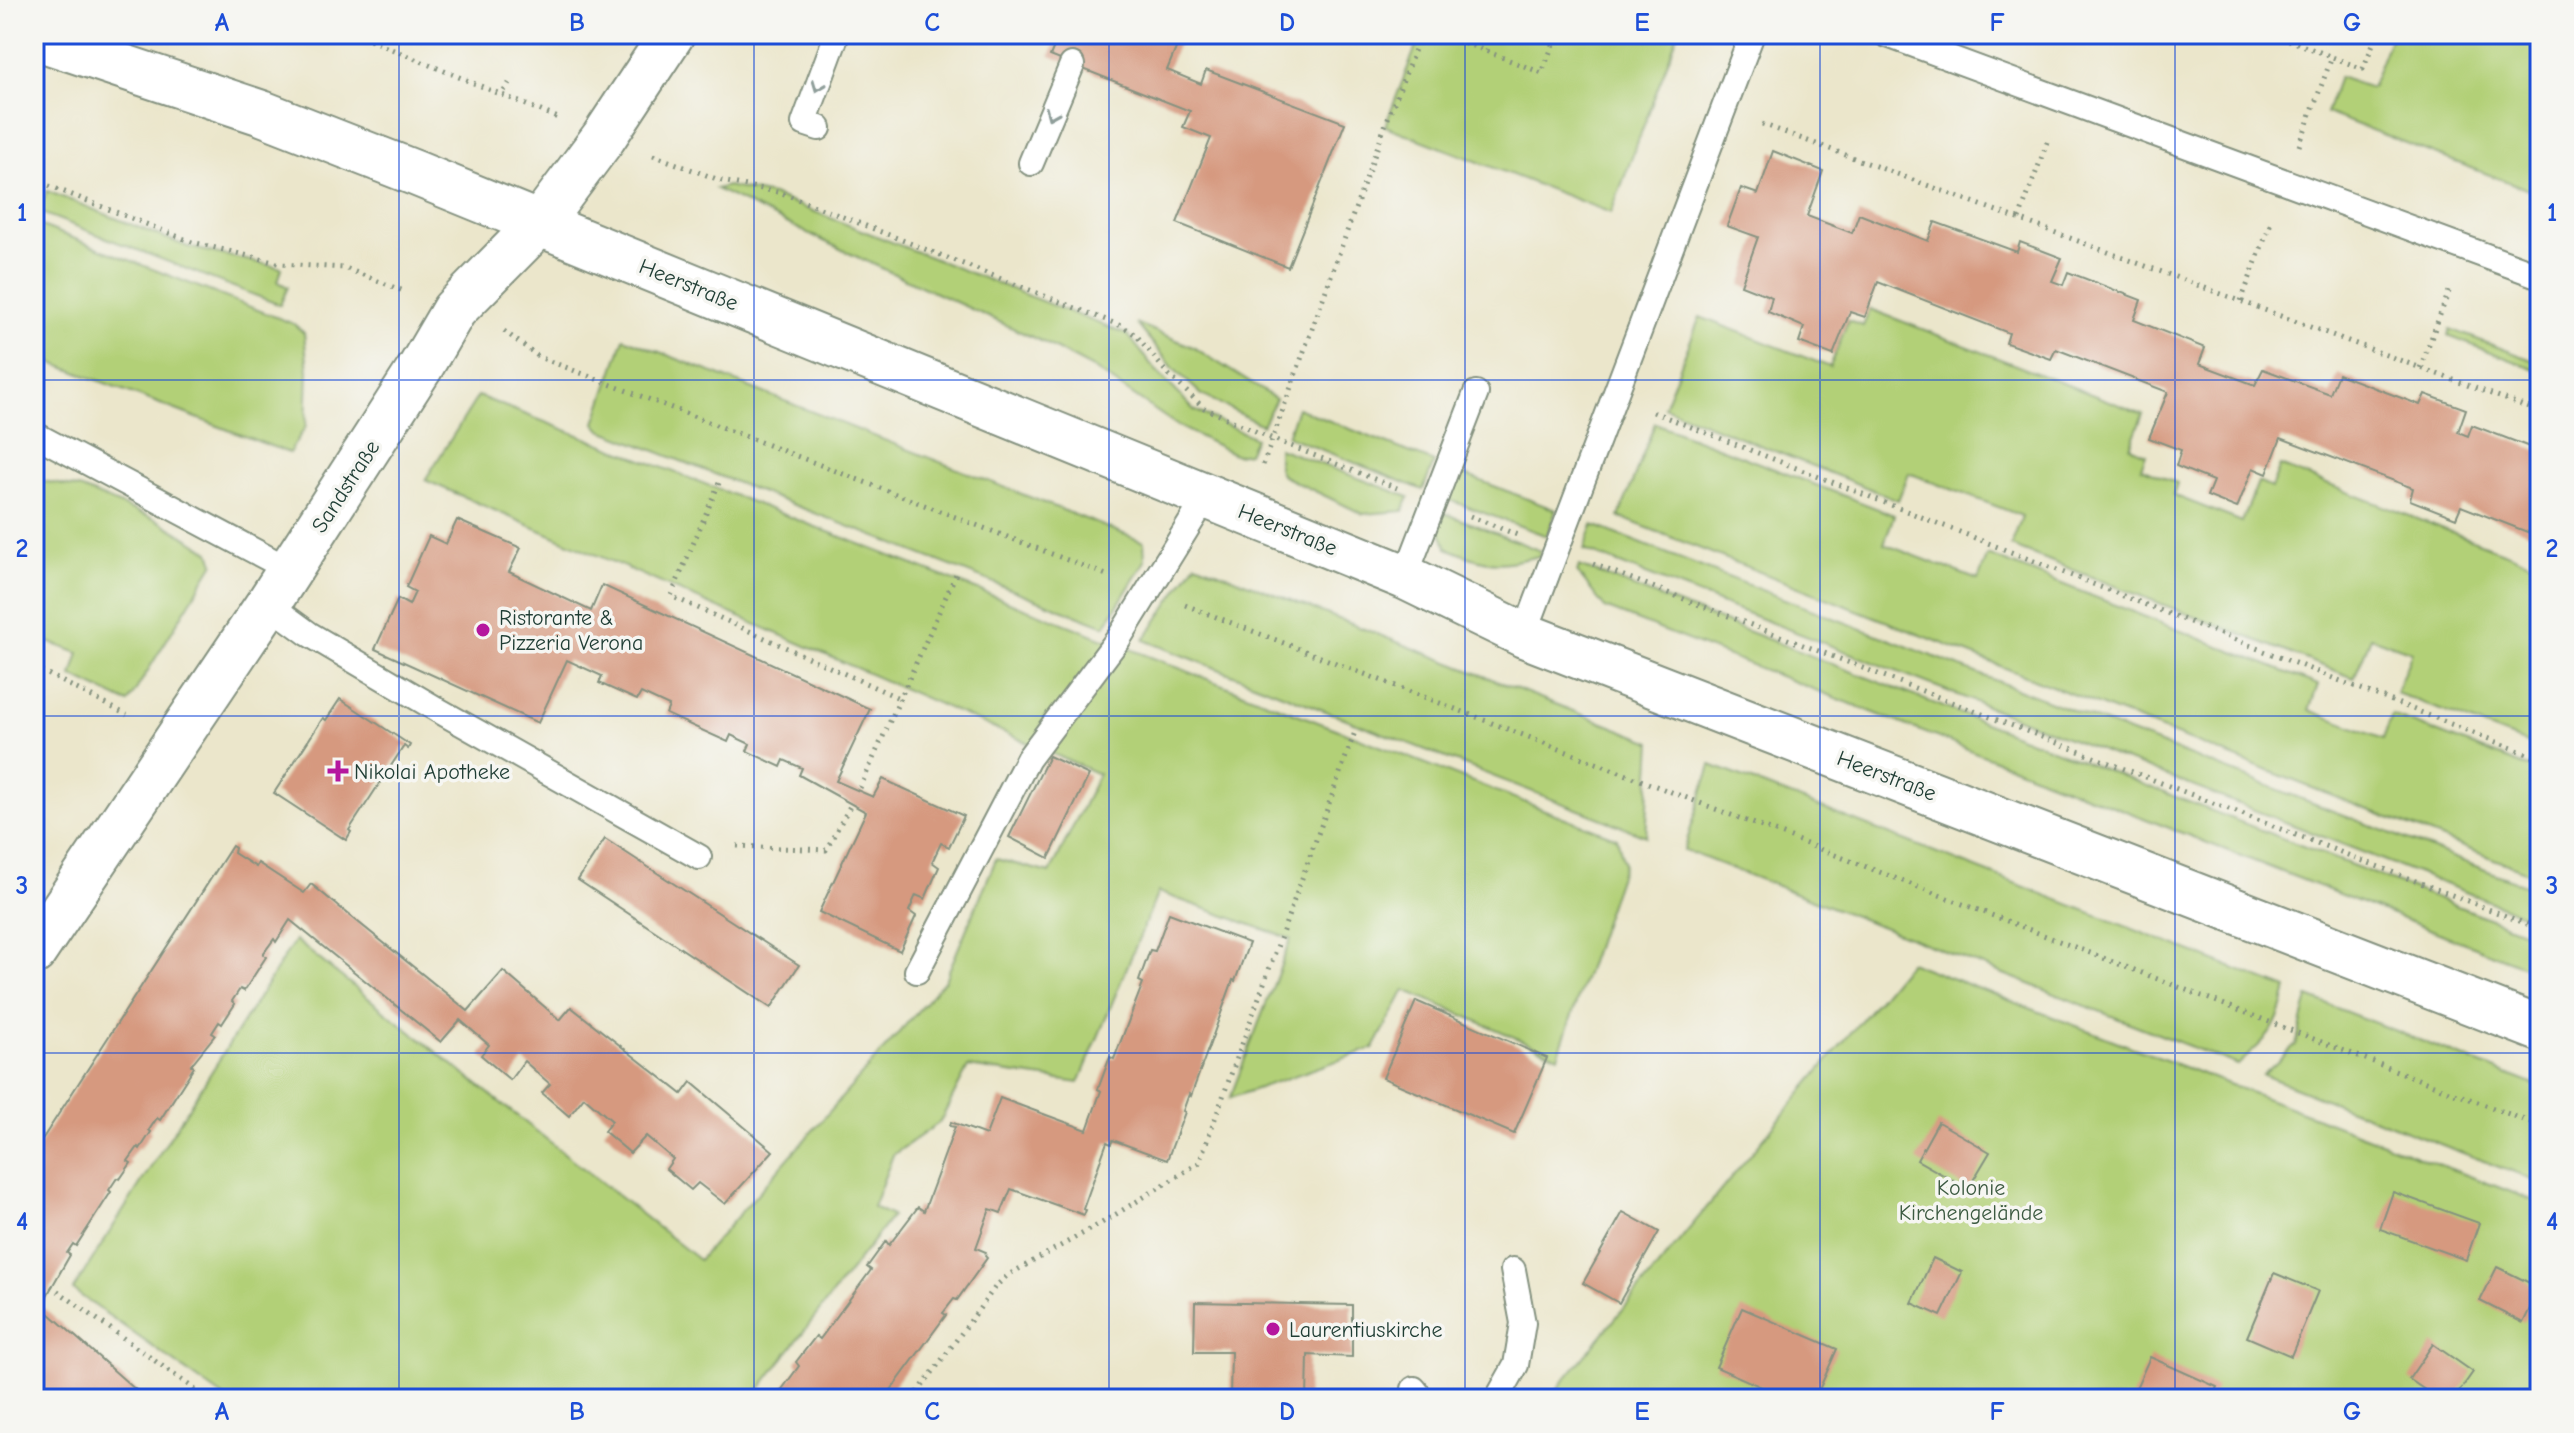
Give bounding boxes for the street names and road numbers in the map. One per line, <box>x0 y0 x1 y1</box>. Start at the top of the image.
street label: Heerstraße <box>635 253 742 317</box>
street label: Sandstraße <box>306 435 385 538</box>
street label: Heerstraße <box>1234 498 1341 562</box>
street label: Heerstraße <box>1833 745 1940 807</box>

